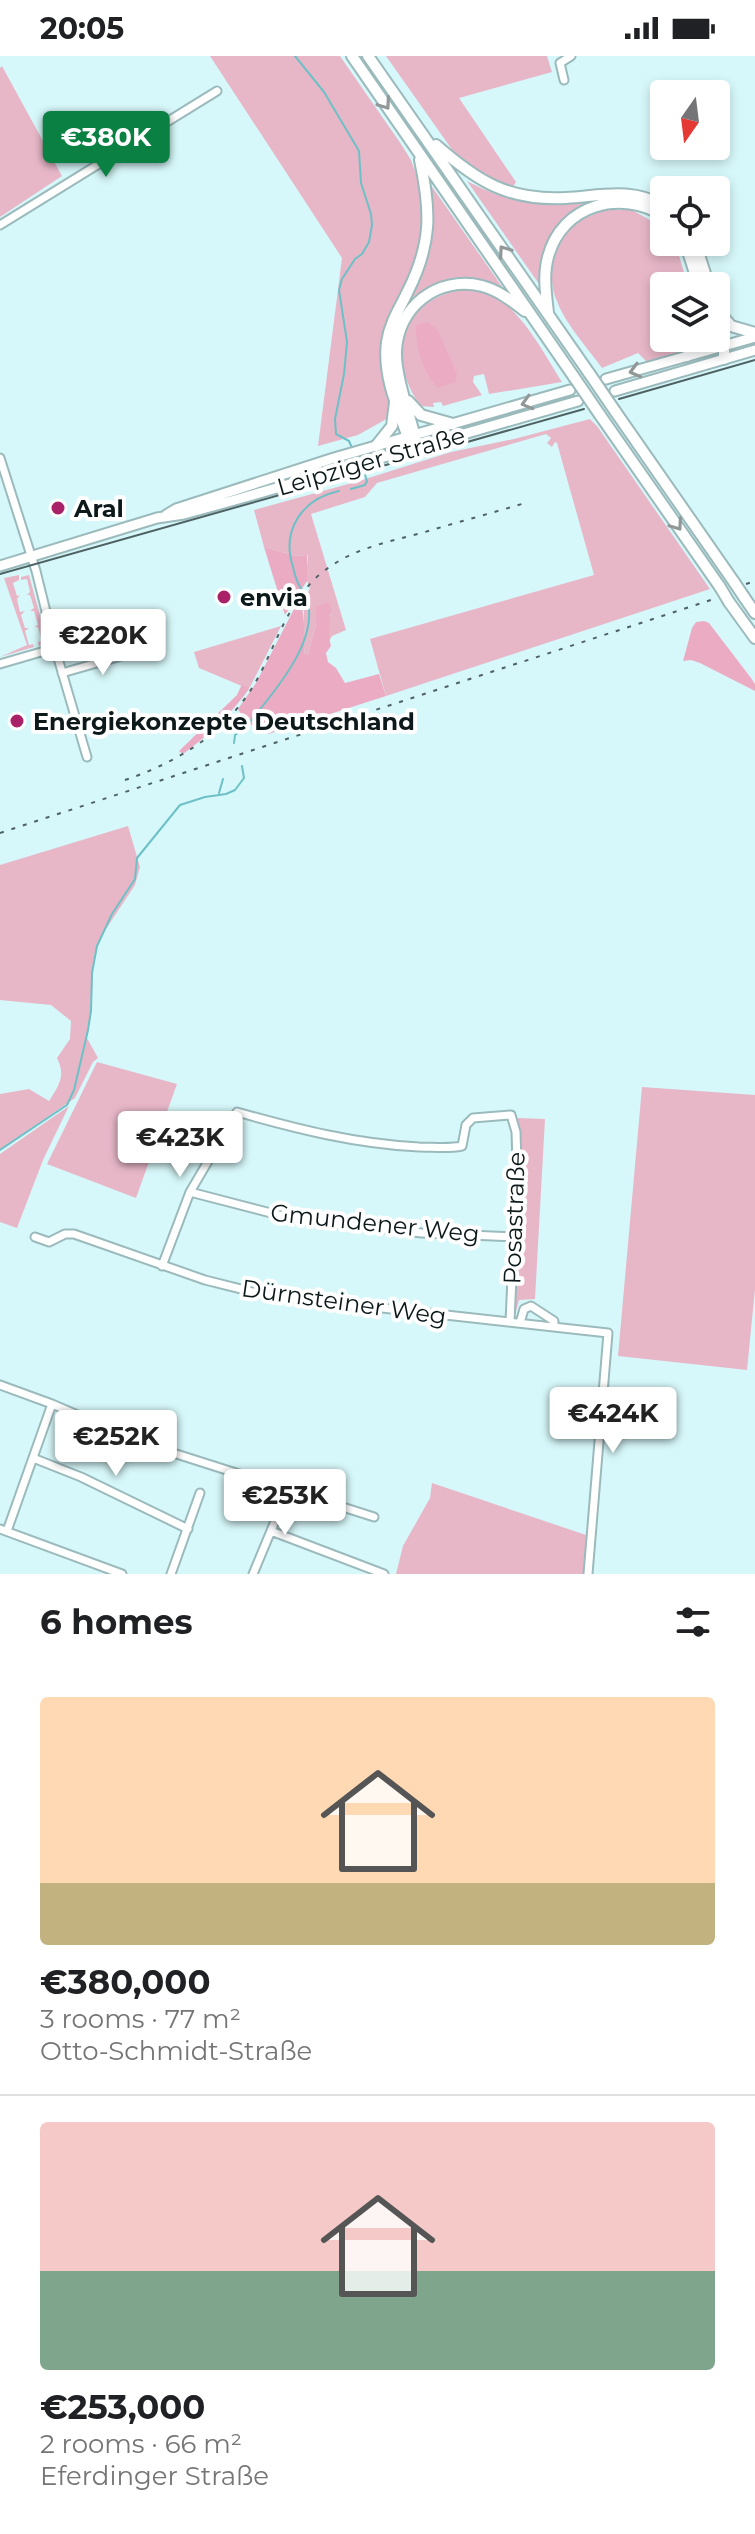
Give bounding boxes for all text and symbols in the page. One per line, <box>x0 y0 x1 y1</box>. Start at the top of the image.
text: 20:05 <box>40 10 124 47</box>
north arrow <box>650 80 730 160</box>
map controls <box>650 80 730 352</box>
one-way arrow <box>375 96 390 110</box>
pin: €380K <box>50 111 162 179</box>
text: €380K <box>61 121 151 153</box>
button: locate <box>650 176 730 256</box>
one-way arrow <box>499 245 514 259</box>
button: layers <box>650 272 730 352</box>
one-way arrow <box>629 362 642 378</box>
one-way arrow <box>520 394 534 410</box>
street label: Leipziger Straße <box>274 420 468 502</box>
place label: Aral <box>73 494 124 523</box>
marker: Aral <box>49 499 67 517</box>
one-way arrow <box>667 517 682 531</box>
place label: envia <box>240 583 308 612</box>
marker: envia <box>215 588 233 606</box>
pin: €220K <box>47 609 159 677</box>
text: €220K <box>59 619 147 651</box>
place label: Energiekonzepte Deutschland <box>33 707 415 736</box>
marker: Energiekonzepte Deutschland <box>8 712 26 730</box>
pin: €423K <box>124 1111 236 1179</box>
text: €423K <box>136 1121 224 1153</box>
street label: Posastraße <box>497 1151 531 1285</box>
street label: Gmundener Weg <box>269 1198 481 1248</box>
street label: Dürnsteiner Weg <box>240 1273 448 1331</box>
pin: €424K <box>557 1387 669 1455</box>
text: €424K <box>568 1397 658 1429</box>
pin: €252K <box>60 1410 172 1478</box>
text: €252K <box>73 1420 159 1452</box>
pin: €253K <box>229 1469 341 1537</box>
text: €253K <box>242 1479 328 1511</box>
icon: filters <box>671 1600 715 1644</box>
text: 6 homes <box>40 1601 193 1643</box>
icon: home <box>306 1749 450 1893</box>
text: €380,000 <box>40 1961 211 2003</box>
text: 3 rooms · 77 m² <box>40 2003 241 2035</box>
text: Otto-Schmidt-Straße <box>40 2035 312 2067</box>
icon: home <box>306 2174 450 2318</box>
text: €253,000 <box>40 2386 205 2428</box>
text: 2 rooms · 66 m² <box>40 2428 242 2460</box>
text: Eferdinger Straße <box>40 2460 269 2492</box>

